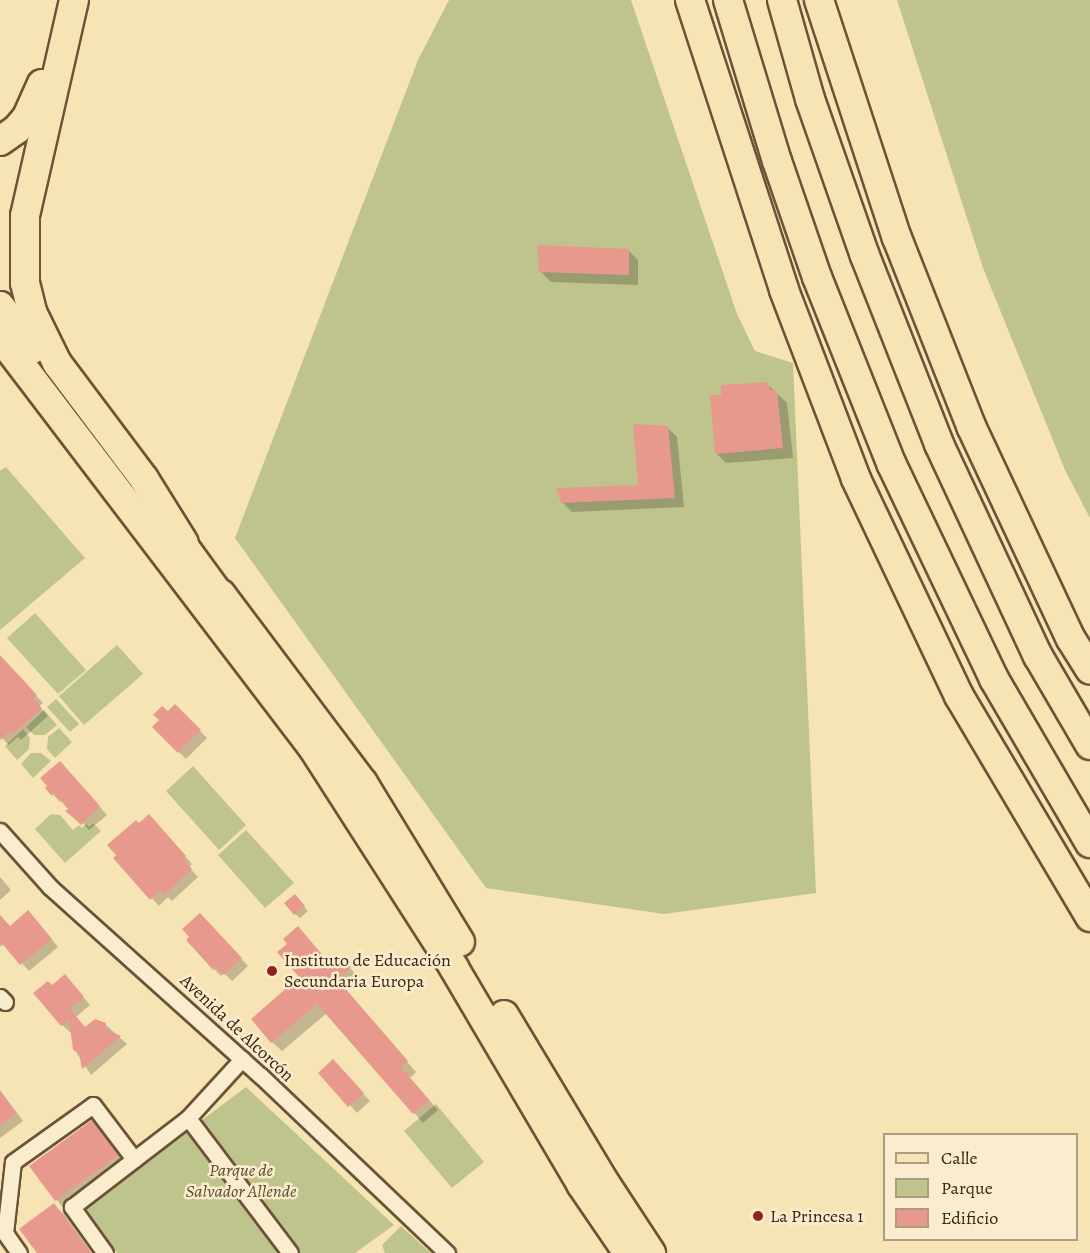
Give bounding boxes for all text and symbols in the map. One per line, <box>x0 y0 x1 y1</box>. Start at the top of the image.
place label: Instituto de Educación Secundaria Europa <box>284 950 451 992</box>
marker: Instituto de Educación Secundaria Europa <box>265 964 279 978</box>
street label: Avenida de Alcorcón <box>176 970 298 1086</box>
legend <box>883 1133 1078 1241</box>
text: Calle <box>941 1146 978 1170</box>
park label: Parque de Salvador Allende <box>186 1160 296 1202</box>
text: Parque <box>941 1176 993 1200</box>
place label: La Princesa 1 <box>770 1205 863 1227</box>
text: Edificio <box>941 1206 998 1230</box>
marker: La Princesa 1 <box>751 1209 765 1223</box>

